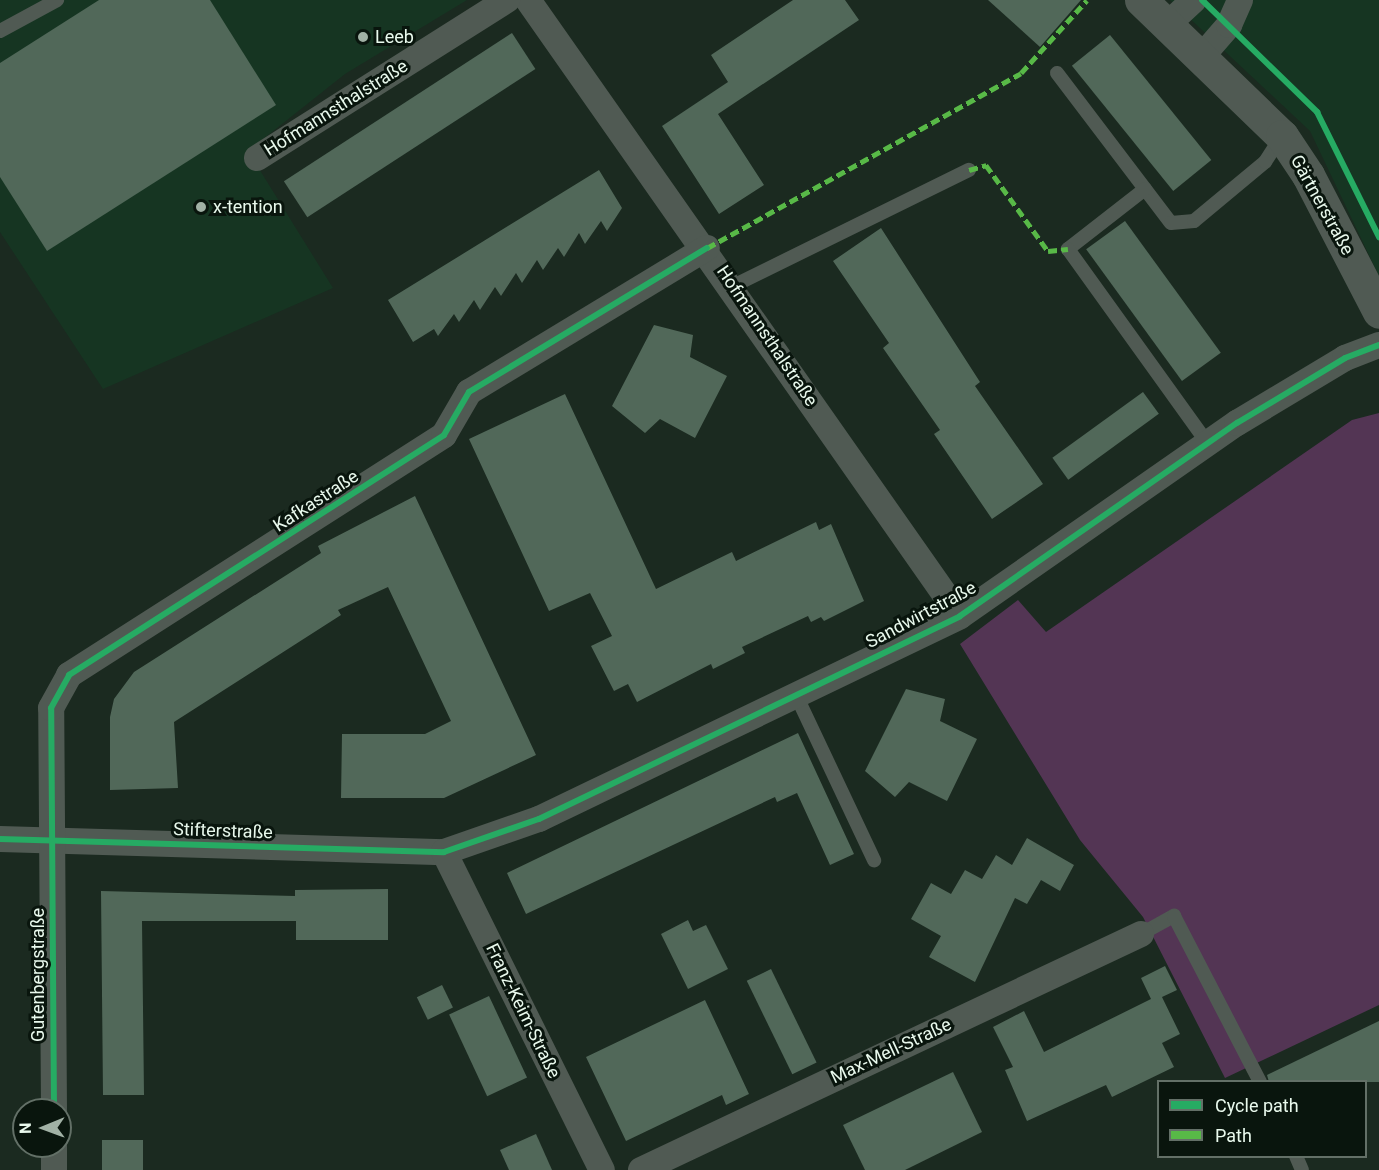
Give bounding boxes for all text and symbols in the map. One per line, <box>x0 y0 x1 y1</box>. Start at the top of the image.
place label: Leeb <box>375 26 414 48</box>
marker: Leeb <box>356 30 370 44</box>
street label: Hofmannsthalstraße <box>260 55 412 161</box>
street label: Gärtnerstraße <box>1286 151 1358 259</box>
place label: x-tention <box>213 196 283 218</box>
marker: x-tention <box>194 200 208 214</box>
street label: Hofmannsthalstraße <box>712 262 822 410</box>
street label: Kafkastraße <box>269 465 363 537</box>
street label: Sandwirtstraße <box>862 577 980 653</box>
street label: Stifterstraße <box>173 818 273 844</box>
street label: Gutenbergstraße <box>27 908 49 1042</box>
street label: Franz-Keim-Straße <box>481 940 565 1082</box>
street label: Max-Mell-Straße <box>827 1014 955 1088</box>
legend <box>1157 1080 1367 1158</box>
text: Cycle path <box>1215 1095 1299 1116</box>
north arrow <box>12 1098 72 1158</box>
text: N <box>16 1122 35 1134</box>
text: Path <box>1215 1125 1252 1146</box>

